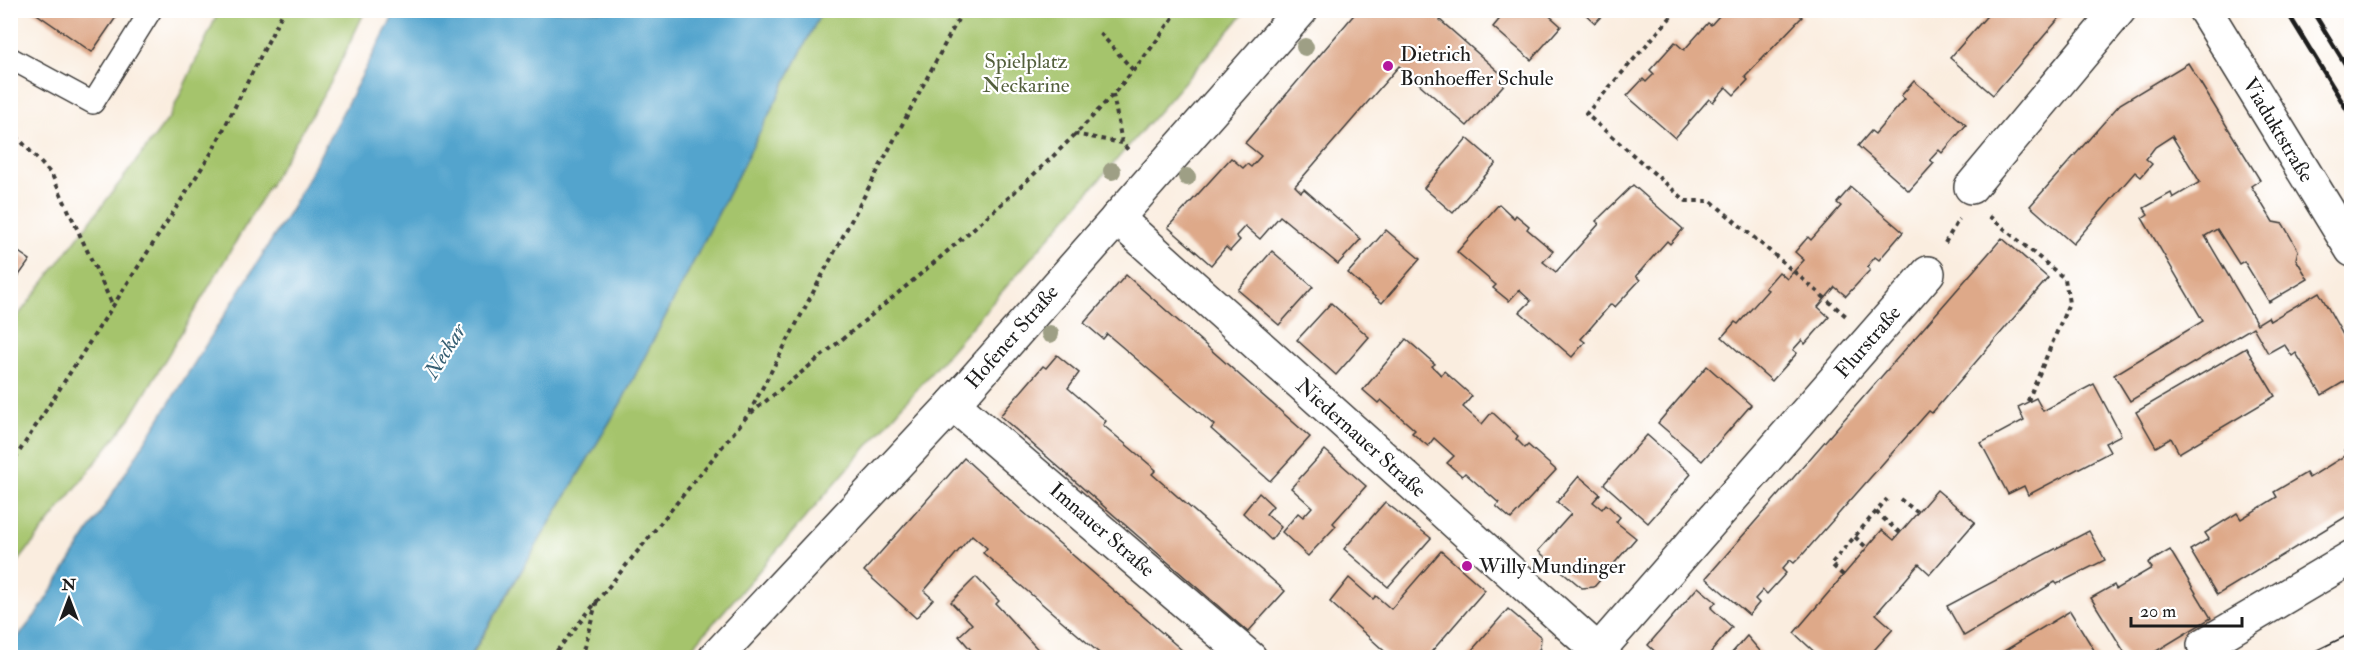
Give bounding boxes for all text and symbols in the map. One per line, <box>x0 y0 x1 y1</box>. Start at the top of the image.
place label: Dietrich Bonhoeffer Schule <box>1400 41 1554 92</box>
park label: Spielplatz Neckarine <box>982 48 1070 99</box>
marker: Dietrich Bonhoeffer Schule <box>1381 59 1395 73</box>
street label: Viaduktstraße <box>2236 73 2320 187</box>
street label: Hofener Straße <box>959 279 1065 395</box>
street label: Flurstraße <box>1829 300 1907 384</box>
water label: Neckar <box>417 317 474 384</box>
street label: Niedernauer Straße <box>1290 372 1432 504</box>
street label: Imnauer Straße <box>1044 477 1161 583</box>
place label: Willy Mundinger <box>1478 553 1626 580</box>
marker: Willy Mundinger <box>1460 559 1474 573</box>
north arrow <box>39 569 99 629</box>
text: N <box>61 575 77 595</box>
scale bar <box>2131 590 2242 628</box>
text: 20 m <box>2140 600 2176 623</box>

